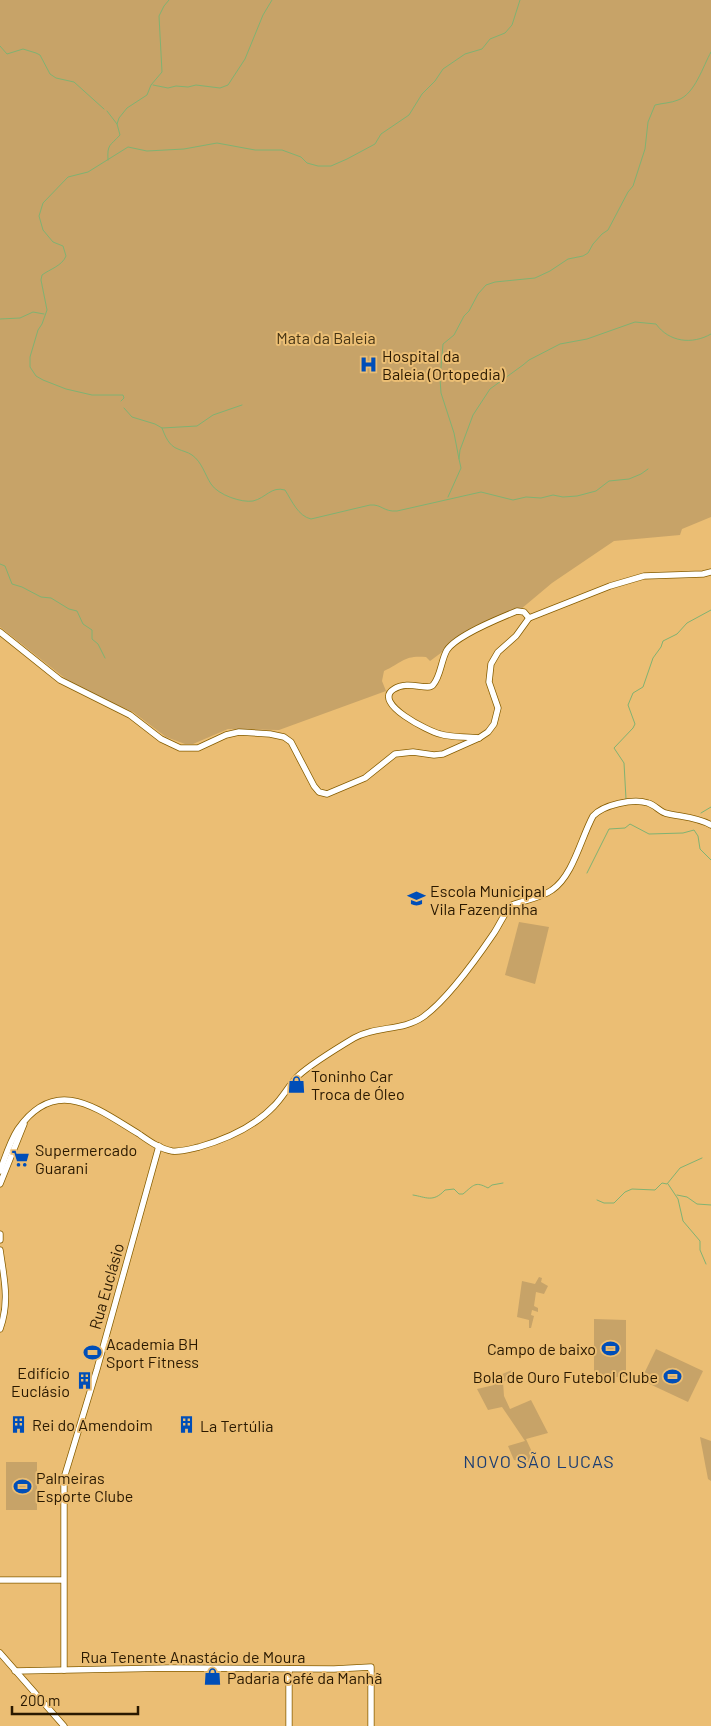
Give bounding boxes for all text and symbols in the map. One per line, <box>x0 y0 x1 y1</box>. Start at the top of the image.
park label: Mata da Baleia <box>276 328 376 347</box>
place label: Hospital da Baleia (Ortopedia) <box>382 346 505 383</box>
hospital icon: Hospital da Baleia (Ortopedia) <box>358 354 378 374</box>
place label: Escola Municipal Vila Fazendinha <box>430 881 545 918</box>
school or university icon: Escola Municipal Vila Fazendinha <box>406 889 426 909</box>
place label: Toninho Car Troca de Óleo <box>311 1066 405 1103</box>
shop icon: Toninho Car Troca de Óleo <box>287 1074 307 1094</box>
place label: Supermercado Guarani <box>35 1140 137 1177</box>
supermarket icon: Supermercado Guarani <box>11 1148 31 1168</box>
street label: Rua Euclásio <box>85 1241 127 1331</box>
place label: Academia BH Sport Fitness <box>106 1334 199 1371</box>
sports icon: Campo de baixo <box>600 1338 620 1358</box>
place label: Campo de baixo <box>487 1339 596 1358</box>
sports icon: Academia BH Sport Fitness <box>82 1342 102 1362</box>
place label: Edifício Euclásio <box>11 1363 70 1400</box>
sports icon: Bola de Ouro Futebol Clube <box>662 1366 682 1386</box>
place label: Bola de Ouro Futebol Clube <box>473 1367 658 1386</box>
building icon: Edifício Euclásio <box>74 1371 94 1391</box>
building icon: Rei do Amendoim <box>8 1414 28 1434</box>
place label: Rei do Amendoim <box>32 1415 153 1434</box>
building icon: La Tertúlia <box>176 1415 196 1435</box>
place label: La Tertúlia <box>200 1416 273 1435</box>
district label: NOVO SÃO LUCAS <box>463 1450 615 1472</box>
place label: Palmeiras Esporte Clube <box>36 1468 133 1505</box>
sports icon: Palmeiras Esporte Clube <box>12 1476 32 1496</box>
street label: Rua Tenente Anastácio de Moura <box>81 1647 305 1666</box>
shop icon: Padaria Café da Manhã <box>203 1667 223 1687</box>
place label: Padaria Café da Manhã <box>227 1668 382 1687</box>
scale bar <box>12 1684 139 1716</box>
text: 200 m <box>20 1691 60 1709</box>

